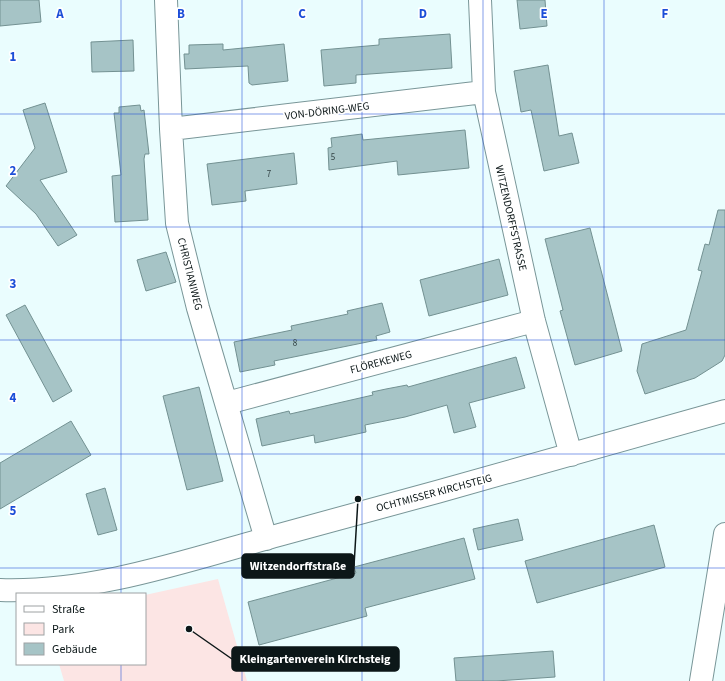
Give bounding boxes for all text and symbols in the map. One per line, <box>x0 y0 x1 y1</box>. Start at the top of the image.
text: A <box>55 5 64 23</box>
text: B <box>177 5 185 23</box>
text: C <box>298 5 306 23</box>
text: D <box>419 5 427 23</box>
text: E <box>540 5 548 23</box>
text: F <box>662 5 669 23</box>
text: 1 <box>10 48 17 66</box>
street label: VON-DÖRING-WEG <box>284 98 370 124</box>
house number: 5 <box>331 151 336 164</box>
text: 2 <box>10 162 17 180</box>
street label: WITZENDORFFSTRASSE <box>492 164 530 272</box>
house number: 7 <box>267 168 272 181</box>
street label: CHRISTIANIWEG <box>174 236 206 312</box>
text: 3 <box>10 275 17 293</box>
house number: 8 <box>293 337 298 350</box>
street label: FLÖREKEWEG <box>349 347 414 377</box>
text: 4 <box>10 389 17 407</box>
street label: OCHTMISSER KIRCHSTEIG <box>374 470 494 516</box>
text: 5 <box>10 502 17 520</box>
callout: Witzendorffstraße <box>242 554 354 578</box>
text: Witzendorffstraße <box>250 558 346 575</box>
legend <box>16 593 146 665</box>
text: Straße <box>52 601 85 618</box>
text: Park <box>52 621 74 638</box>
text: Gebäude <box>52 641 97 658</box>
callout: Kleingartenverein Kirchsteig <box>232 647 399 671</box>
text: Kleingartenverein Kirchsteig <box>240 651 391 668</box>

